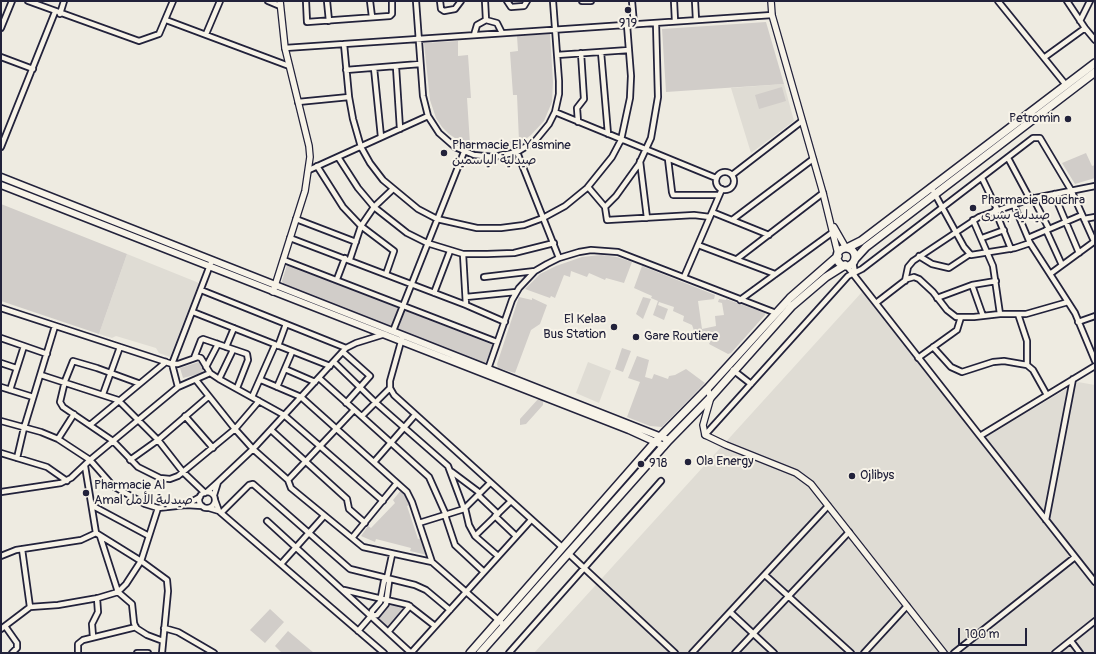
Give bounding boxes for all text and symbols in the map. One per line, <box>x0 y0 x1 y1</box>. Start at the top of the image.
marker: 919 <box>623 5 633 15</box>
place label: 919 <box>619 16 637 32</box>
place label: Petromin <box>1009 111 1060 127</box>
marker: Petromin <box>1063 114 1073 124</box>
place label: Pharmacie El Yasmine صيدلية الياسمين <box>452 138 571 169</box>
marker: Pharmacie El Yasmine صيدلية الياسمين <box>439 148 449 158</box>
place label: Pharmacie Bouchra صيدلية بشرى <box>981 193 1085 224</box>
marker: Pharmacie Bouchra صيدلية بشرى <box>968 203 978 213</box>
place label: El Kelaa Bus Station <box>543 312 606 343</box>
marker: El Kelaa Bus Station <box>609 322 619 332</box>
place label: Gare Routiere <box>644 329 718 345</box>
marker: Gare Routiere <box>631 332 641 342</box>
place label: Ola Energy <box>696 454 753 470</box>
place label: 918 <box>649 456 667 472</box>
marker: Ola Energy <box>683 457 693 467</box>
marker: 918 <box>636 459 646 469</box>
place label: Ojlibys <box>860 468 894 484</box>
marker: Ojlibys <box>847 471 857 481</box>
place label: Pharmacie Al Amal صيدلية الأمل <box>94 478 193 509</box>
marker: Pharmacie Al Amal صيدلية الأمل <box>81 488 91 498</box>
scale bar <box>960 620 1029 646</box>
text: 100 m <box>965 627 999 642</box>

